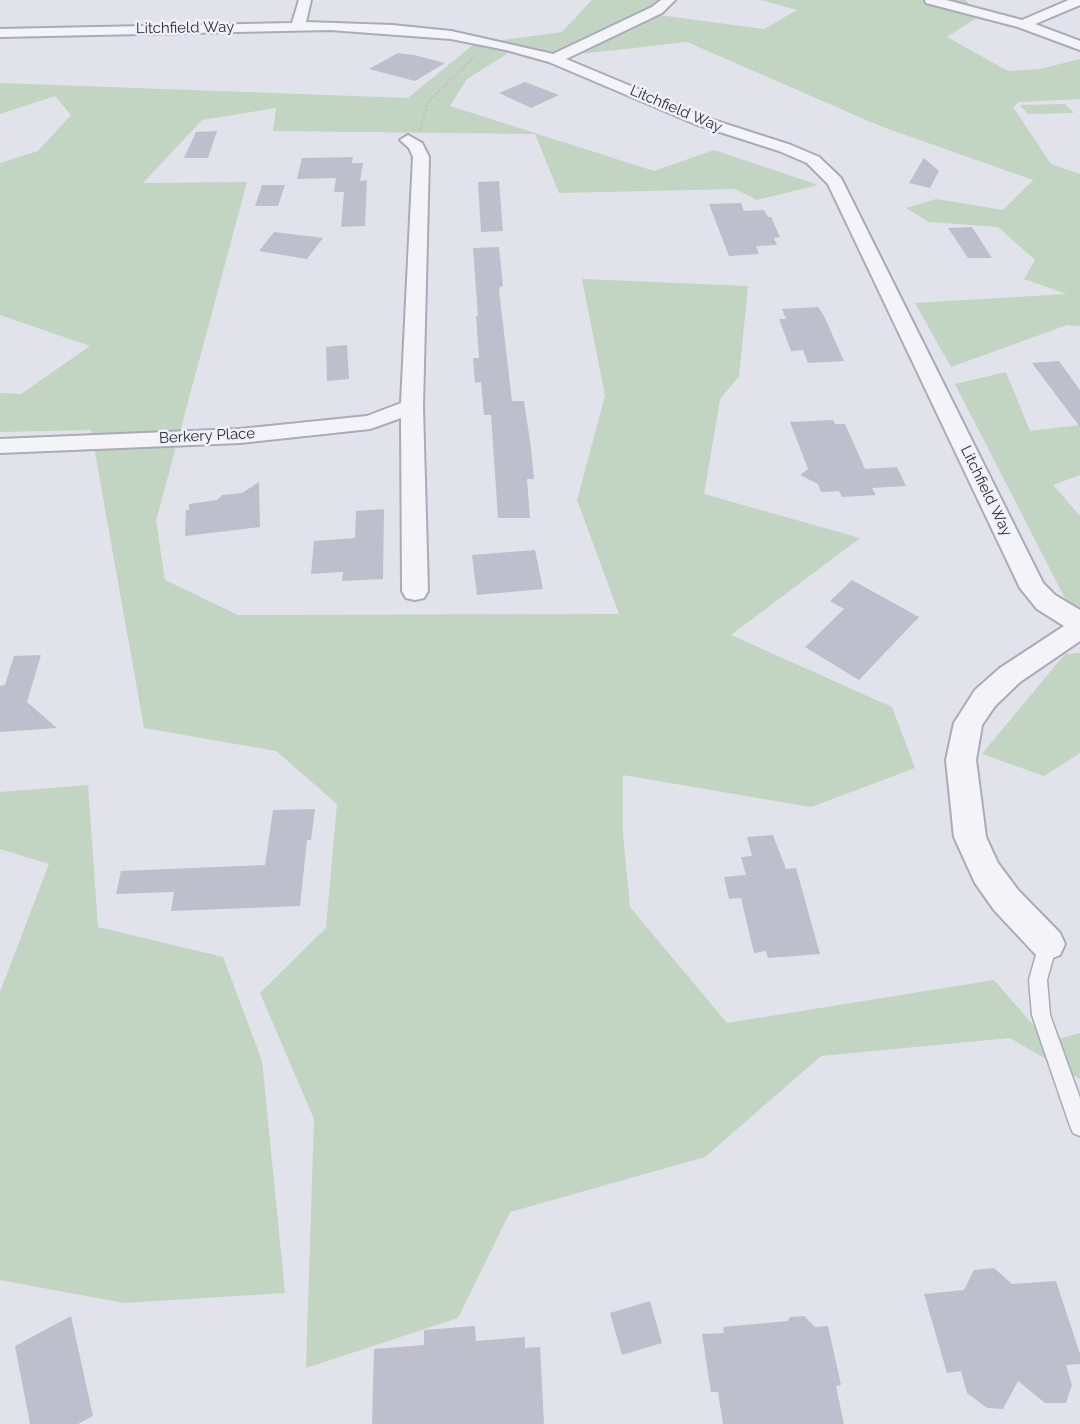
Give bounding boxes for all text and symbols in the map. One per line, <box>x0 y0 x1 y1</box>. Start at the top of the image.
street label: Litchfield Way <box>136 18 234 38</box>
street label: Litchfield Way <box>627 81 725 137</box>
street label: Berkery Place <box>159 424 255 448</box>
street label: Litchfield Way <box>956 443 1016 539</box>

